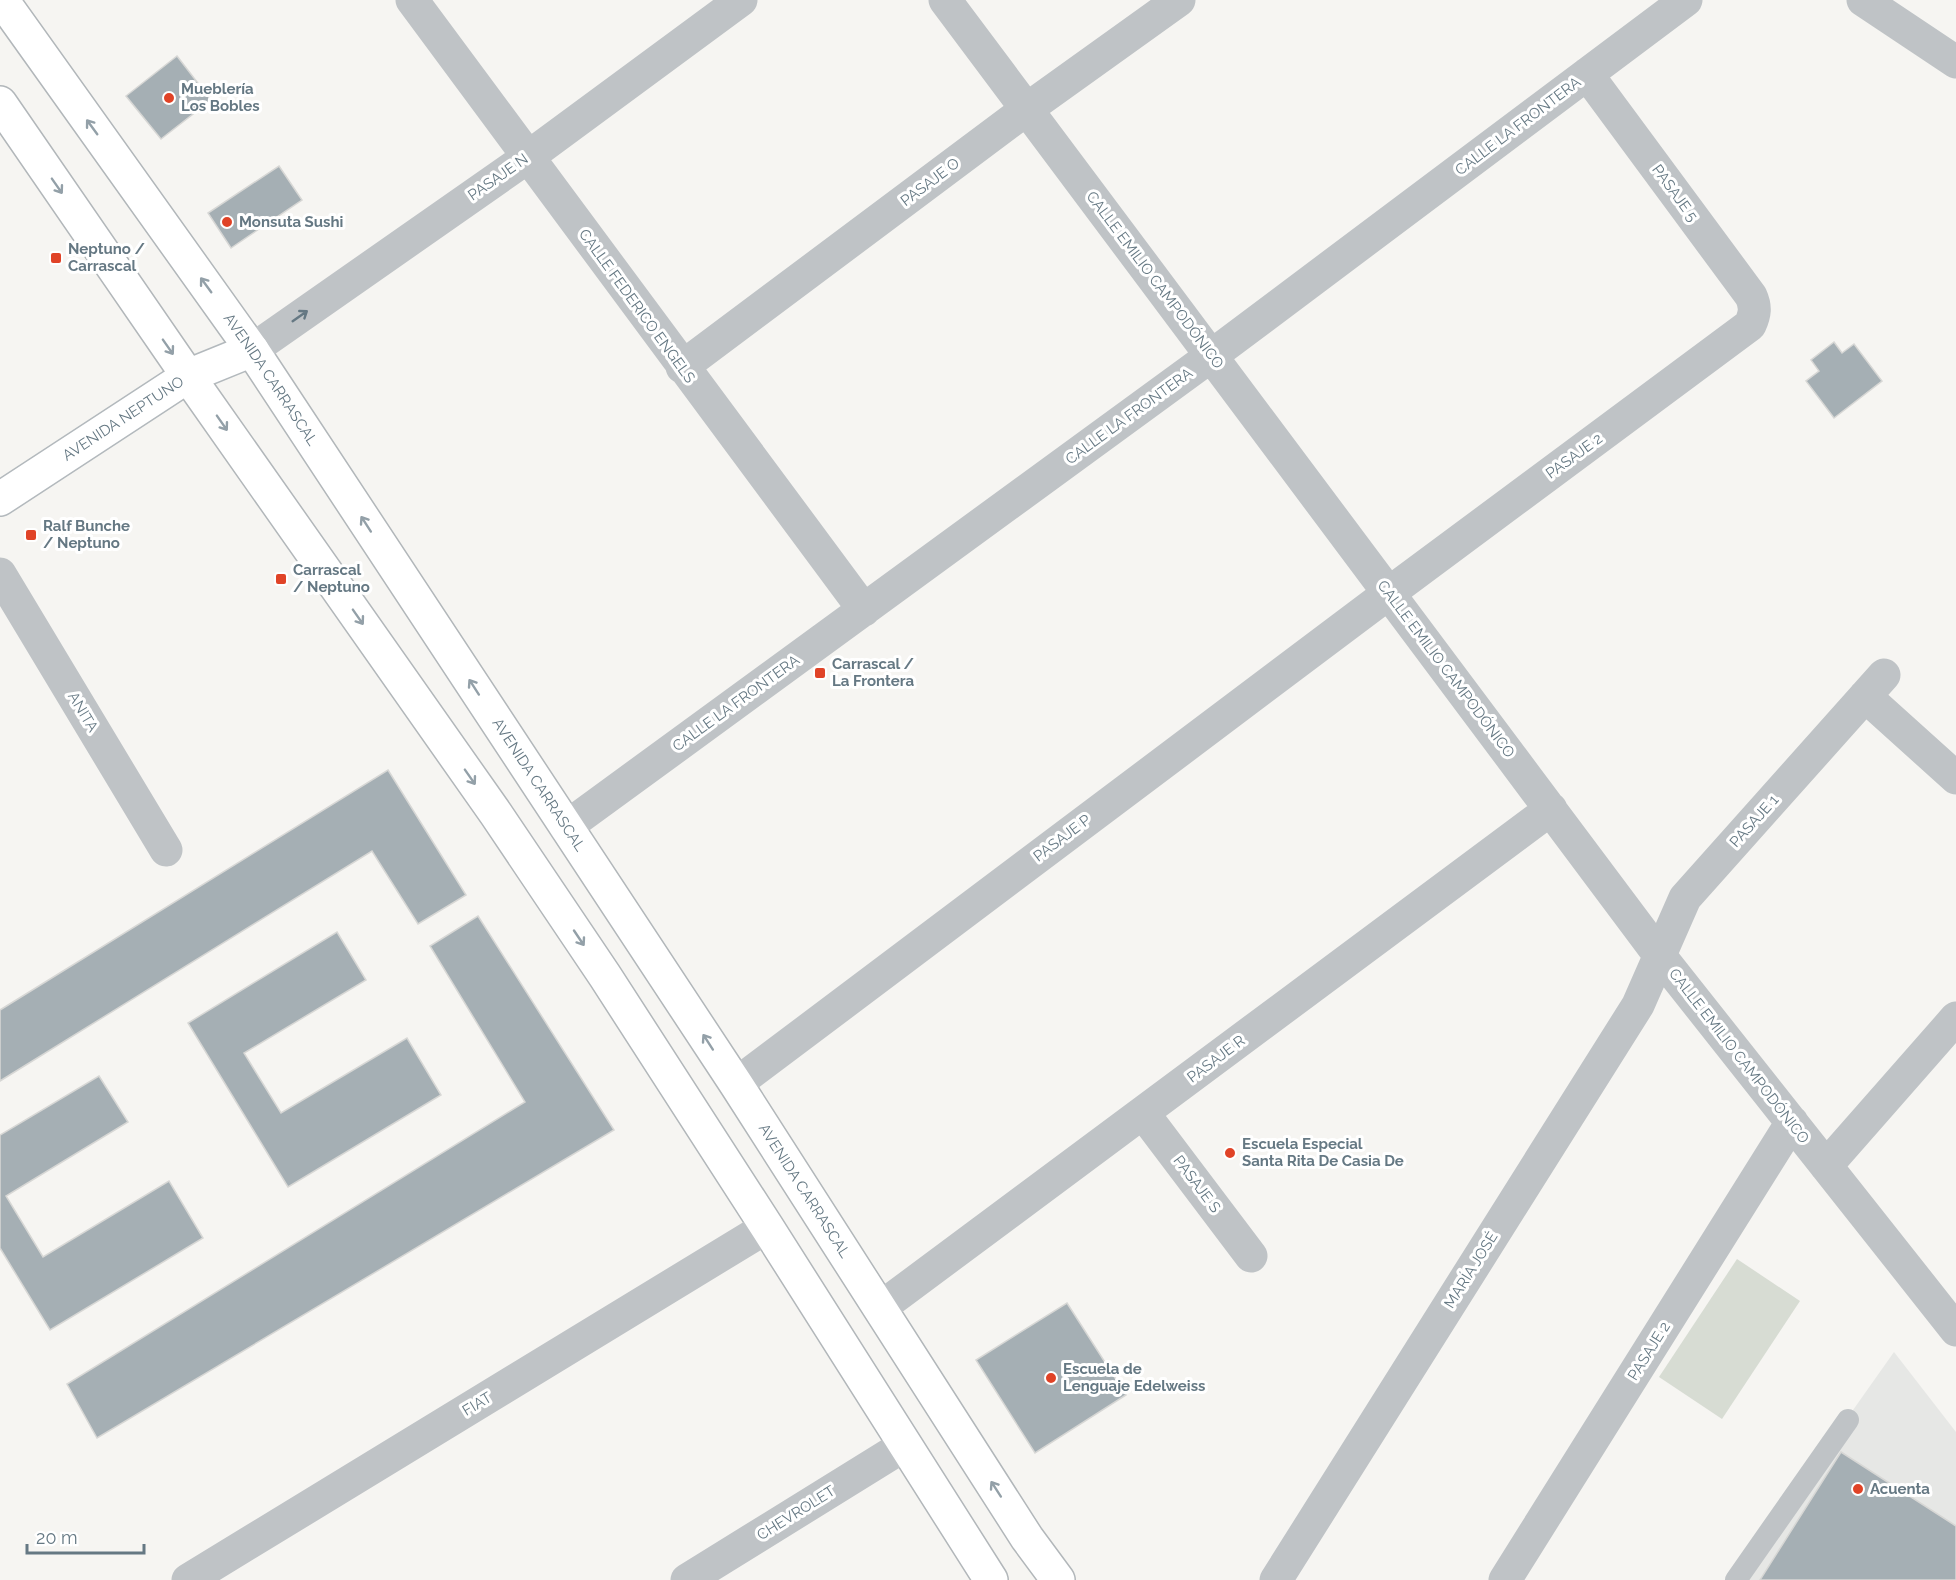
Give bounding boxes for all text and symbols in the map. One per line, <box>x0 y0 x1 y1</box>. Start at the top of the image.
street label: CALLE LA FRONTERA <box>1452 73 1584 179</box>
place label: Mueblería Los Bobles <box>181 80 260 115</box>
marker: Mueblería Los Bobles <box>162 91 176 105</box>
one-way arrow <box>86 119 99 135</box>
street label: PASAJE N <box>464 150 532 204</box>
street label: PASAJE O <box>897 154 963 210</box>
street label: PASAJE 5 <box>1648 161 1702 225</box>
one-way arrow <box>51 177 63 194</box>
street label: CALLE EMILIO CAMPODÓNICO <box>1082 188 1228 372</box>
place label: Monsuta Sushi <box>239 213 343 231</box>
marker: Monsuta Sushi <box>220 215 234 229</box>
street label: CALLE FEDERICO ENGELS <box>575 226 699 386</box>
place label: Neptuno / Carrascal <box>68 240 145 275</box>
marker: Neptuno / Carrascal <box>49 251 63 265</box>
one-way arrow <box>200 278 212 294</box>
street label: AVENIDA CARRASCAL <box>220 310 322 449</box>
one-way arrow <box>291 310 308 322</box>
one-way arrow <box>162 338 174 354</box>
street label: CALLE LA FRONTERA <box>1062 364 1196 468</box>
street label: AVENIDA NEPTUNO <box>59 372 187 465</box>
one-way arrow <box>216 415 228 431</box>
street label: PASAJE 2 <box>1542 429 1606 483</box>
one-way arrow <box>360 516 372 533</box>
place label: Ralf Bunche / Neptuno <box>43 517 130 552</box>
marker: Ralf Bunche / Neptuno <box>24 528 38 542</box>
place label: Carrascal / Neptuno <box>293 561 370 596</box>
marker: Carrascal / Neptuno <box>274 572 288 586</box>
street label: CALLE EMILIO CAMPODÓNICO <box>1373 577 1519 761</box>
one-way arrow <box>352 609 364 625</box>
street label: CALLE LA FRONTERA <box>669 651 803 755</box>
place label: Carrascal / La Frontera <box>832 655 915 690</box>
marker: Carrascal / La Frontera <box>813 666 827 680</box>
one-way arrow <box>468 679 480 695</box>
street label: ANITA <box>64 689 102 735</box>
street label: AVENIDA CARRASCAL <box>488 715 589 855</box>
one-way arrow <box>464 768 476 784</box>
street label: PASAJE 1 <box>1726 791 1783 851</box>
street label: PASAJE P <box>1030 811 1094 865</box>
one-way arrow <box>573 930 586 947</box>
street label: CALLE EMILIO CAMPODÓNICO <box>1665 965 1813 1147</box>
street label: PASAJE R <box>1184 1031 1249 1087</box>
one-way arrow <box>702 1034 714 1051</box>
street label: AVENIDA CARRASCAL <box>755 1120 854 1261</box>
place label: Escuela Especial Santa Rita De Casia De <box>1242 1135 1404 1170</box>
marker: Escuela Especial Santa Rita De Casia De <box>1223 1146 1237 1160</box>
street label: PASAJE S <box>1170 1152 1224 1216</box>
street label: MARÍA JOSÉ <box>1440 1228 1502 1312</box>
street label: PASAJE 2 <box>1624 1318 1674 1384</box>
place label: Escuela de Lenguaje Edelweiss <box>1063 1360 1205 1395</box>
marker: Escuela de Lenguaje Edelweiss <box>1044 1371 1058 1385</box>
street label: FIAT <box>459 1388 495 1420</box>
place label: Acuenta <box>1870 1480 1930 1498</box>
one-way arrow <box>989 1481 1001 1498</box>
street label: CHEVROLET <box>754 1482 838 1544</box>
marker: Acuenta <box>1851 1482 1865 1496</box>
scale bar <box>27 1517 144 1555</box>
text: 20 m <box>36 1527 78 1548</box>

